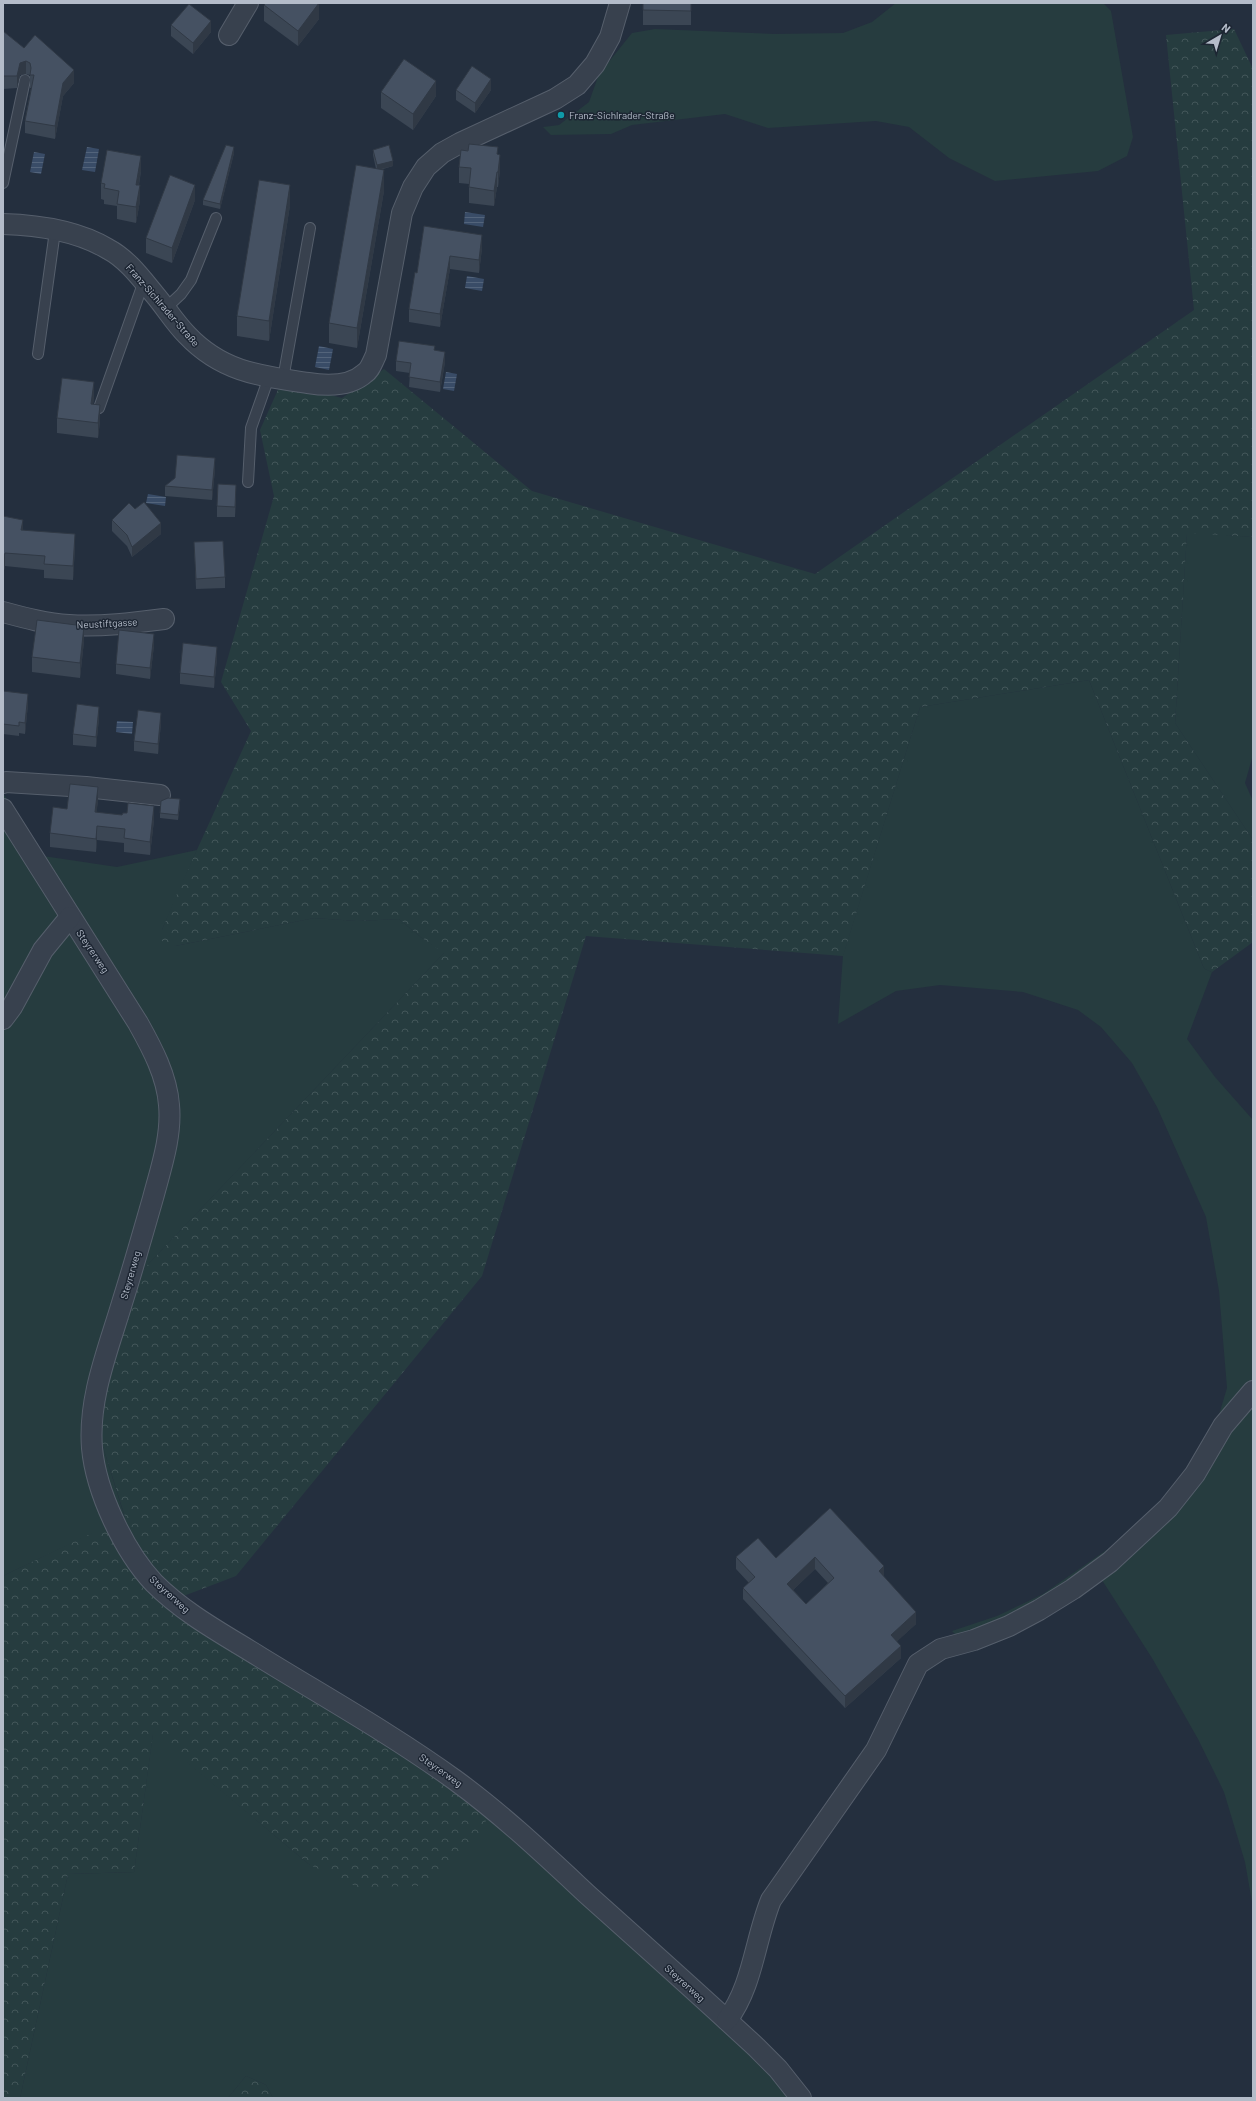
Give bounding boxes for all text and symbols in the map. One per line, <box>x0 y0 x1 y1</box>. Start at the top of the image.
north arrow <box>1200 16 1240 56</box>
text: N <box>1220 20 1233 35</box>
place label: Franz-Sichlrader-Straße <box>569 109 675 121</box>
marker: Franz-Sichlrader-Straße <box>556 110 566 120</box>
street label: Franz-Sichlrader-Straße <box>124 261 202 349</box>
street label: Neustiftgasse <box>76 615 138 631</box>
street label: Steyrerweg <box>74 927 112 975</box>
street label: Steyrerweg <box>117 1249 143 1301</box>
street label: Steyrerweg <box>148 1573 192 1615</box>
street label: Steyrerweg <box>417 1751 465 1789</box>
street label: Steyrerweg <box>663 1962 707 2004</box>

